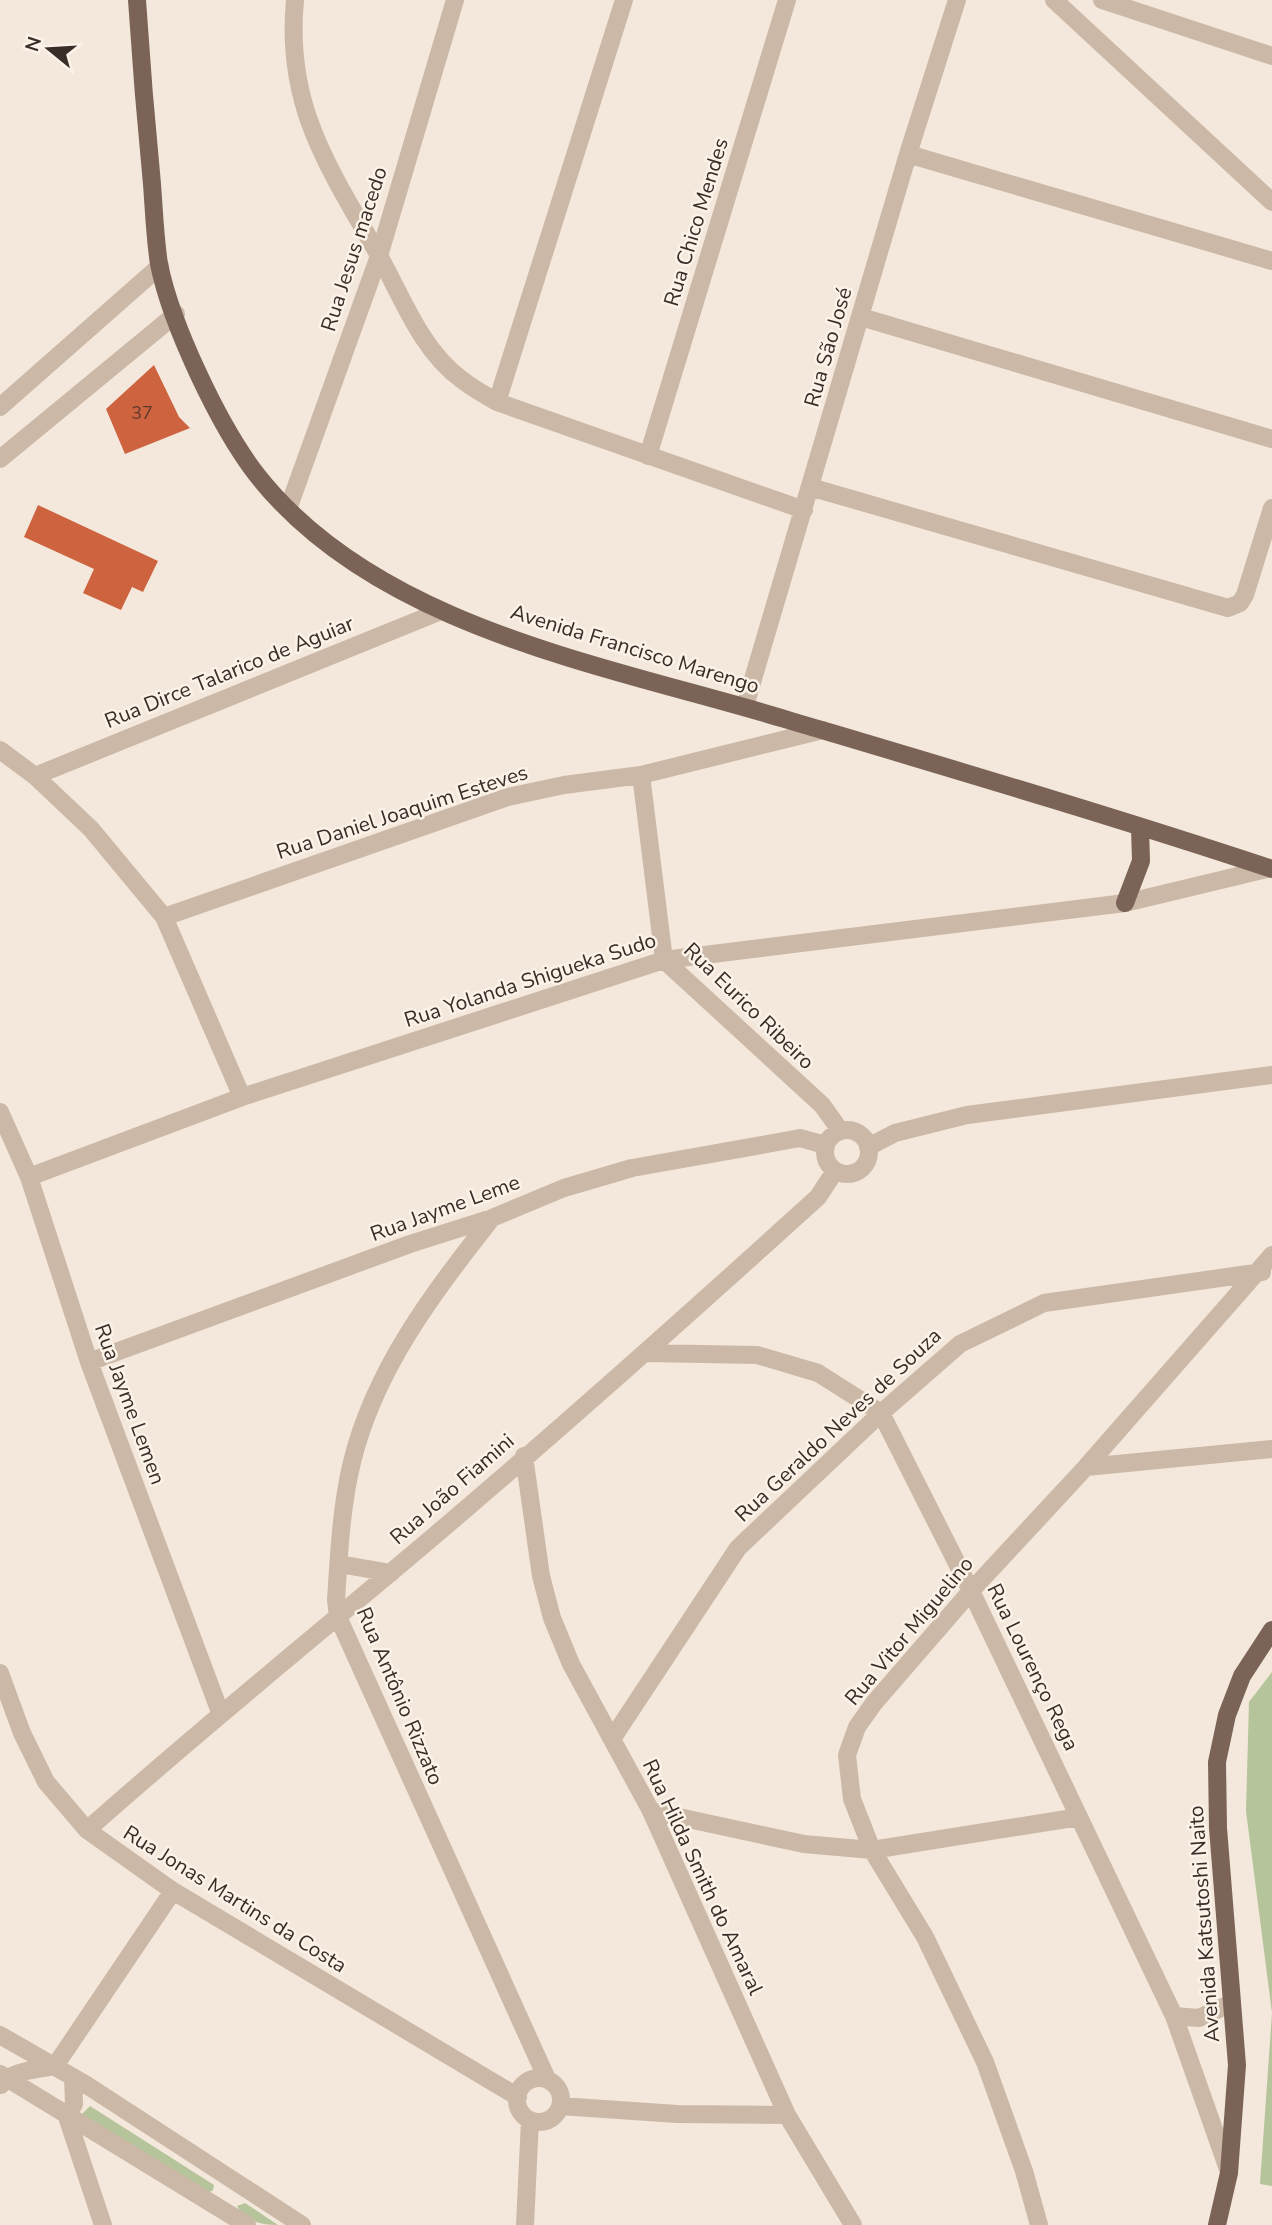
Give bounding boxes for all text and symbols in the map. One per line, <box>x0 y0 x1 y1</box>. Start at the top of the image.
north arrow <box>14 14 84 84</box>
text: N <box>19 33 48 55</box>
street label: Rua Chico Mendes <box>657 134 735 310</box>
street label: Rua Jesus macedo <box>314 163 394 335</box>
street label: Rua São José <box>798 284 858 410</box>
house number: 37 <box>131 401 153 425</box>
street label: Avenida Francisco Marengo <box>507 598 763 700</box>
street label: Rua Dirce Talarico de Aguiar <box>100 609 358 735</box>
street label: Rua Daniel Joaquim Esteves <box>273 758 531 866</box>
street label: Rua Yolanda Shigueka Sudo <box>400 926 660 1034</box>
street label: Rua Eurico Ribeiro <box>678 936 820 1076</box>
street label: Rua Jayme Leme <box>366 1168 524 1248</box>
street label: Rua Jayme Lemen <box>88 1320 172 1488</box>
street label: Rua Geraldo Neves de Souza <box>729 1322 947 1528</box>
street label: Rua João Fiamini <box>384 1427 520 1551</box>
street label: Rua Vitor Miguelino <box>838 1551 980 1711</box>
street label: Rua Lourenço Rega <box>980 1579 1086 1755</box>
street label: Rua Antônio Rizzato <box>350 1603 450 1789</box>
street label: Rua Hilda Smith do Amaral <box>636 1755 770 2000</box>
street label: Avenida Katsutoshi Naito <box>1182 1805 1226 2043</box>
street label: Rua Jonas Martins da Costa <box>118 1819 352 1979</box>

